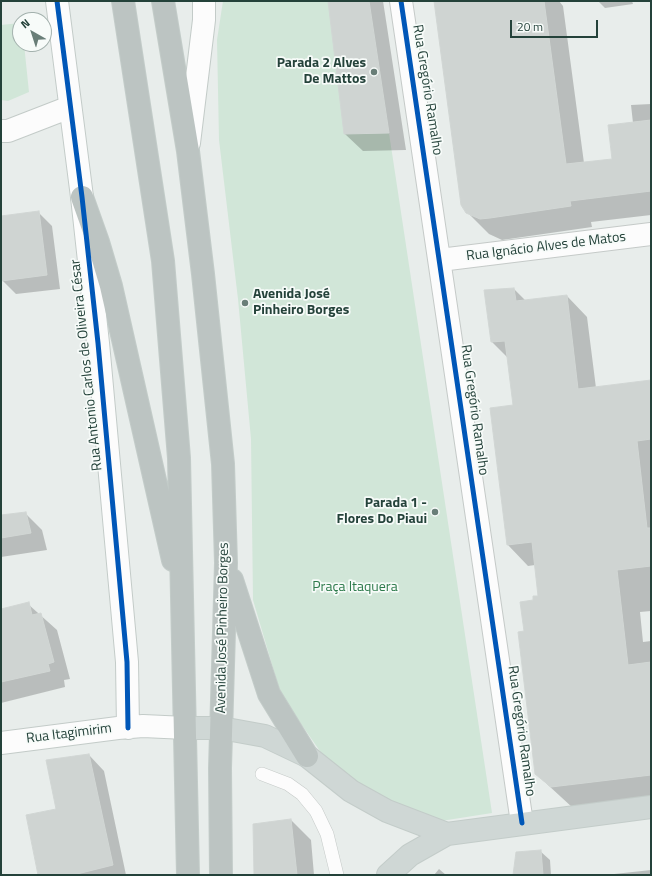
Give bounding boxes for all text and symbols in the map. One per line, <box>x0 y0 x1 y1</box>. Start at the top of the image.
north arrow <box>12 12 52 52</box>
scale bar <box>512 12 600 38</box>
text: N <box>17 15 33 32</box>
text: 20 m <box>517 17 543 36</box>
street label: Rua Gregório Ramalho <box>408 24 446 156</box>
place label: Parada 2 Alves De Mattos <box>277 56 366 88</box>
marker: Parada 2 Alves De Mattos <box>369 67 379 77</box>
street label: Rua Ignácio Alves de Matos <box>465 229 627 265</box>
street label: Rua Antonio Carlos de Oliveira César <box>68 258 106 472</box>
place label: Avenida José Pinheiro Borges <box>253 287 349 320</box>
marker: Avenida José Pinheiro Borges <box>240 298 250 308</box>
street label: Rua Gregório Ramalho <box>456 343 492 477</box>
place label: Parada 1 - Flores Do Piaui <box>336 496 427 528</box>
marker: Parada 1 - Flores Do Piaui <box>430 507 440 517</box>
street label: Avenida José Pinheiro Borges <box>213 542 233 714</box>
park label: Praça Itaquera <box>312 580 398 596</box>
street label: Rua Gregório Ramalho <box>503 664 539 798</box>
street label: Rua Itagimirim <box>25 720 113 748</box>

